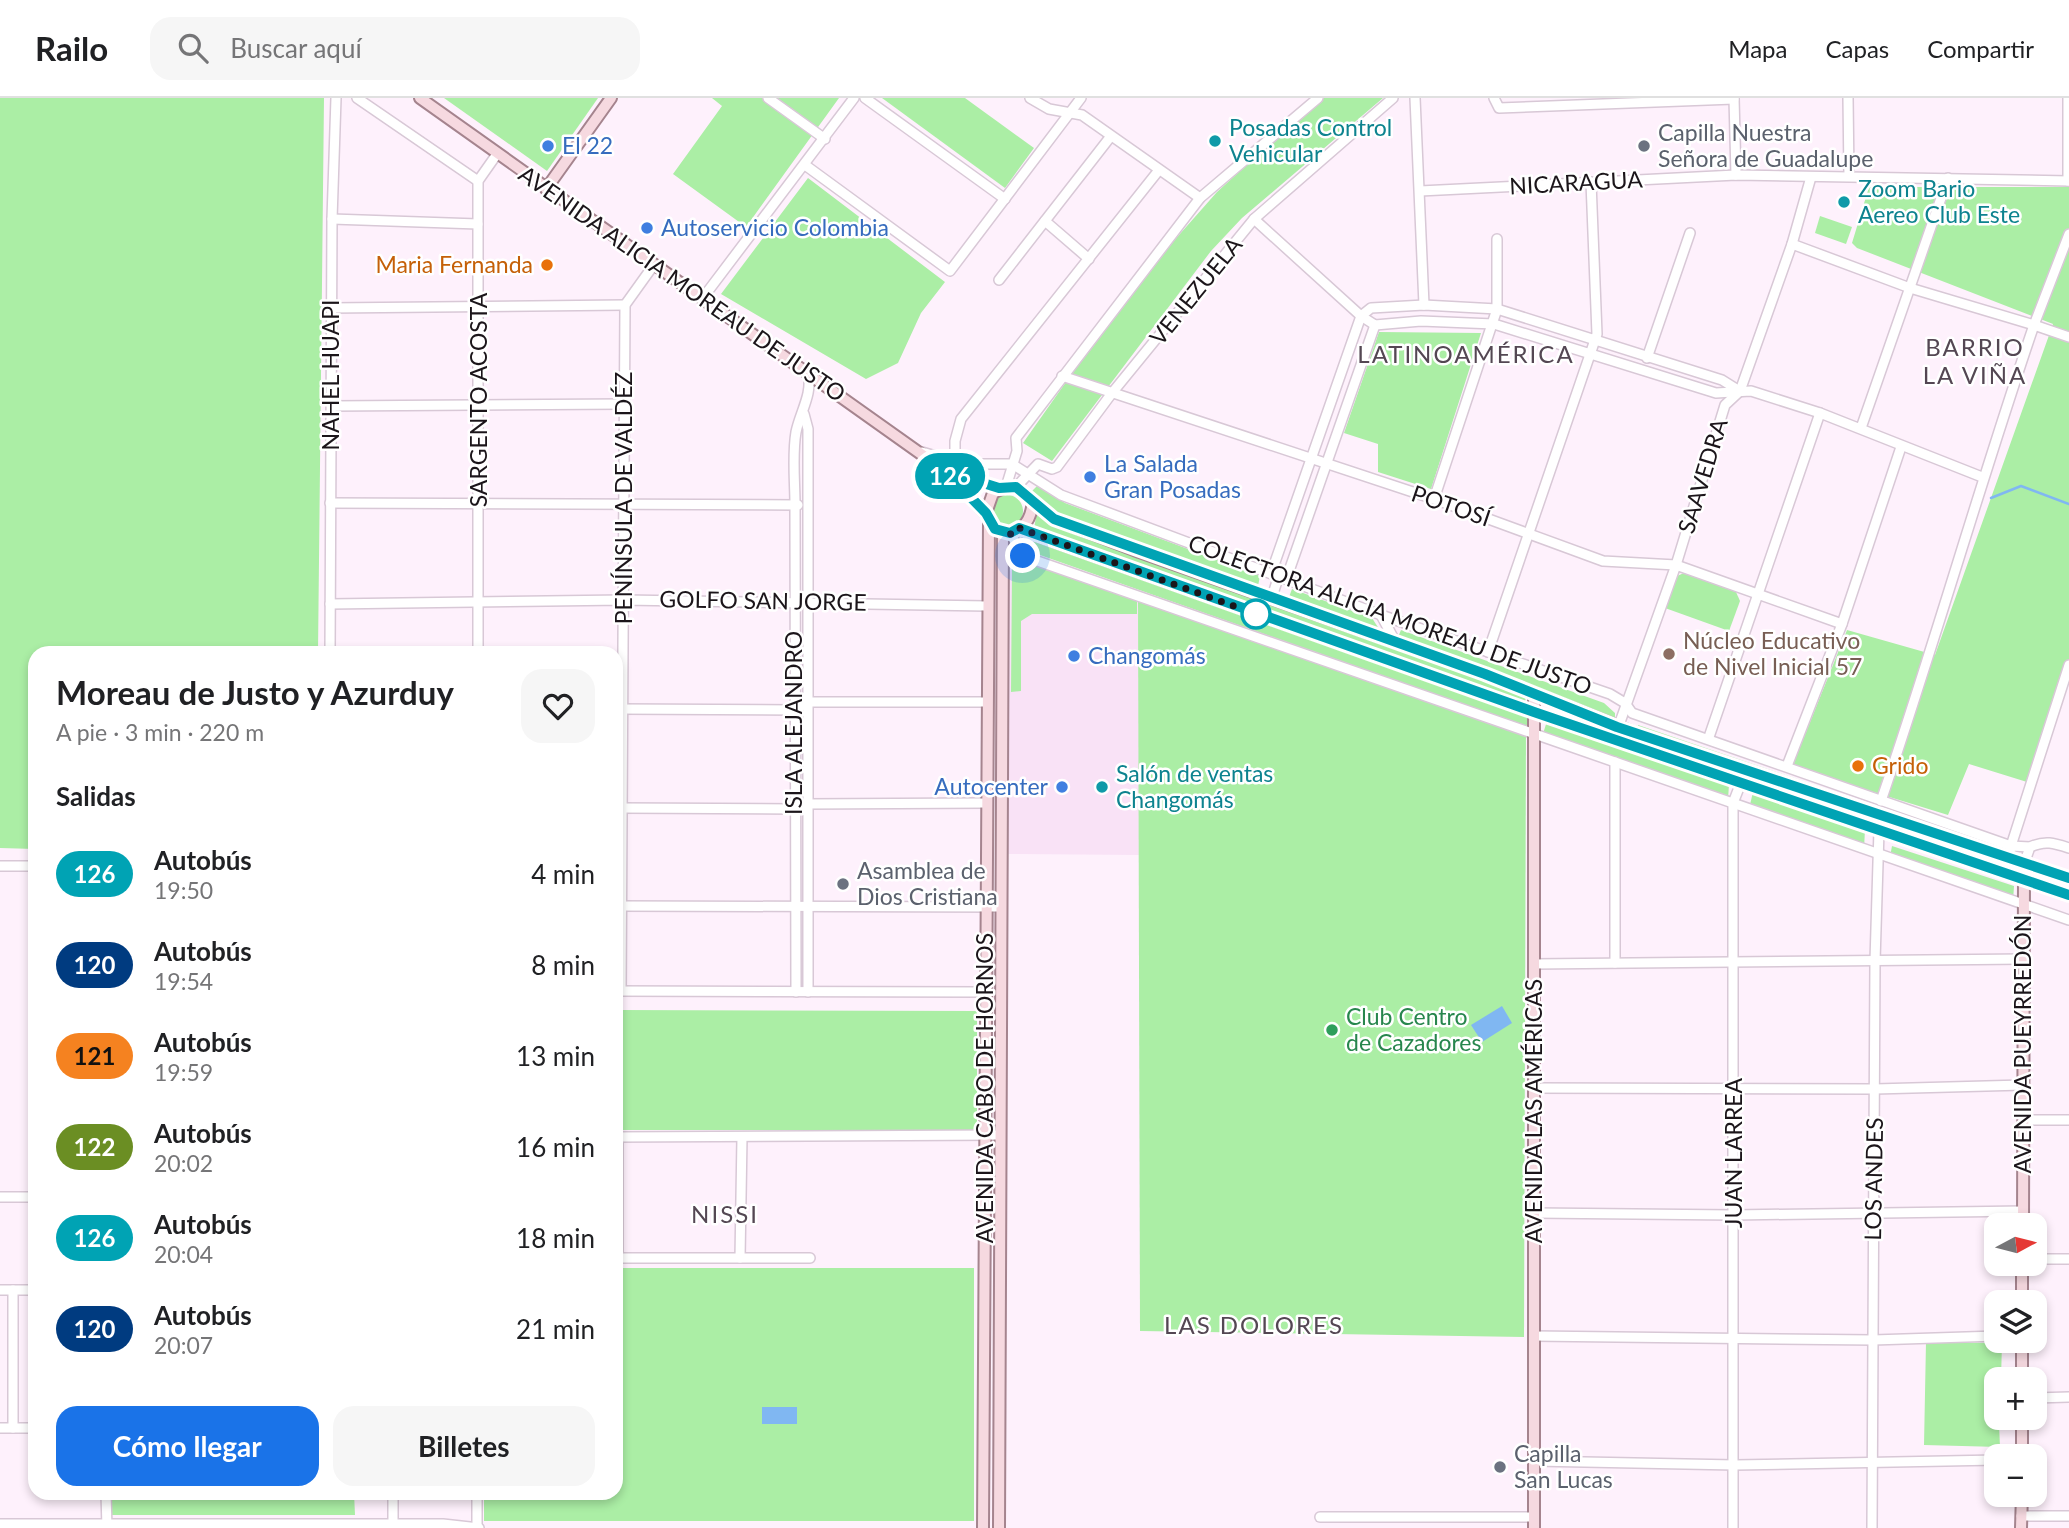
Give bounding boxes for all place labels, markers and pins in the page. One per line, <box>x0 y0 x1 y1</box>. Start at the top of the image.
place label: Posadas Control Vehicular <box>1229 113 1392 167</box>
place label: Capilla Nuestra Señora de Guadalupe <box>1658 118 1873 172</box>
place label: El 22 <box>562 131 613 159</box>
marker: Posadas Control Vehicular <box>1207 133 1223 149</box>
marker: El 22 <box>540 138 556 154</box>
marker: Capilla Nuestra Señora de Guadalupe <box>1636 138 1652 154</box>
place label: Zoom Bario Aereo Club Este <box>1858 174 2020 228</box>
marker: Zoom Bario Aereo Club Este <box>1836 194 1852 210</box>
place label: Autoservicio Colombia <box>661 213 889 241</box>
marker: Autoservicio Colombia <box>639 220 655 236</box>
place label: Maria Fernanda <box>375 250 533 278</box>
marker: Maria Fernanda <box>539 257 555 273</box>
place label: La Salada Gran Posadas <box>1104 449 1241 503</box>
marker: La Salada Gran Posadas <box>1082 469 1098 485</box>
unlabelled marker <box>1241 599 1271 629</box>
place label: Núcleo Educativo de Nivel Inicial 57 <box>1683 626 1862 680</box>
place label: Changomás <box>1088 641 1206 669</box>
marker: Núcleo Educativo de Nivel Inicial 57 <box>1661 646 1677 662</box>
marker: Changomás <box>1066 648 1082 664</box>
place label: Grido <box>1872 751 1928 779</box>
marker: Grido <box>1850 758 1866 774</box>
place label: Salón de ventas Changomás <box>1116 759 1273 813</box>
place label: Autocenter <box>934 772 1049 800</box>
marker: Autocenter <box>1054 779 1070 795</box>
marker: Salón de ventas Changomás <box>1094 779 1110 795</box>
place label: Asamblea de Dios Cristiana <box>857 856 998 910</box>
marker: Asamblea de Dios Cristiana <box>835 876 851 892</box>
place label: Club Centro de Cazadores <box>1346 1002 1481 1056</box>
marker: Club Centro de Cazadores <box>1324 1022 1340 1038</box>
place label: Capilla San Lucas <box>1514 1439 1613 1493</box>
marker: Capilla San Lucas <box>1492 1459 1508 1475</box>

